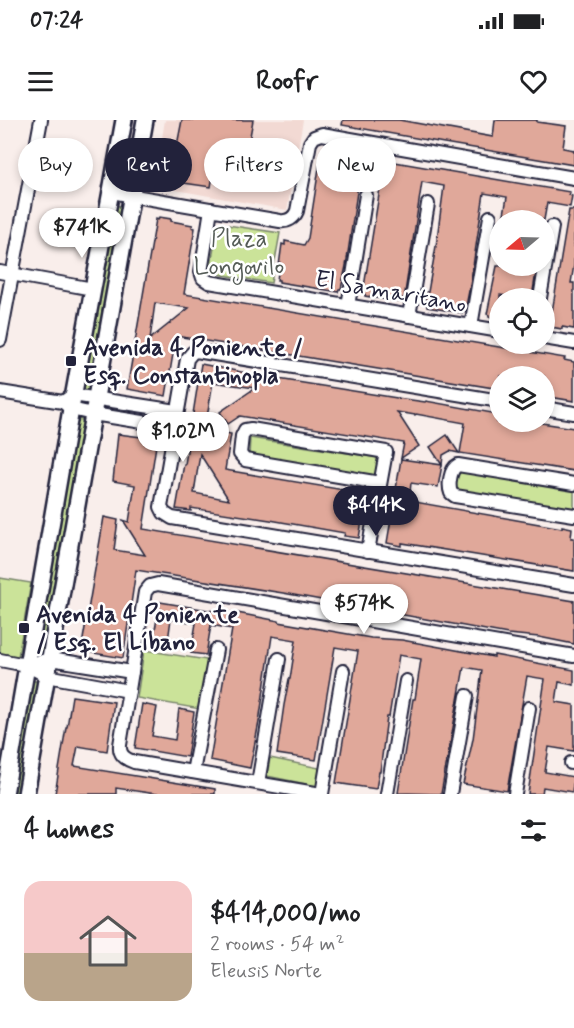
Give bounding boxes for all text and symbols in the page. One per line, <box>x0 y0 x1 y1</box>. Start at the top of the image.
text: 07:24 <box>30 7 83 35</box>
text: Roofr <box>256 64 318 99</box>
icon: menu <box>24 65 57 98</box>
icon: heart <box>517 65 550 98</box>
chip: Buy <box>18 138 93 192</box>
chip: Rent <box>105 138 192 192</box>
chip: Filters <box>204 138 304 192</box>
chip: New <box>316 138 396 192</box>
pin: $741K <box>40 208 124 259</box>
north arrow <box>489 210 555 276</box>
map controls <box>489 210 555 432</box>
text: $741K <box>53 214 111 241</box>
park label: Plaza Longovilo <box>194 224 284 285</box>
street label: El Samaritano <box>313 264 469 321</box>
button: locate <box>489 288 555 354</box>
place label: Avenida 4 Poniente / Esq. Constantinopla <box>83 333 303 392</box>
marker: Avenida 4 Poniente / Esq. Constantinopla <box>64 354 78 368</box>
button: layers <box>489 366 555 432</box>
pin: $1.02M <box>134 412 232 463</box>
text: $1.02M <box>151 418 215 445</box>
pin: $414K <box>334 486 418 537</box>
text: $414K <box>347 492 405 519</box>
pin: $574K <box>322 584 406 635</box>
text: $574K <box>334 590 394 617</box>
place label: Avenida 4 Poniente / Esq. El Líbano <box>36 600 239 659</box>
marker: Avenida 4 Poniente / Esq. El Líbano <box>17 621 31 635</box>
text: 4 homes <box>24 813 114 847</box>
icon: filters <box>517 814 550 847</box>
text: $414,000/mo <box>210 897 361 931</box>
icon: home <box>72 905 144 977</box>
text: 2 rooms · 54 m² <box>210 931 344 958</box>
text: Eleusis Norte <box>210 958 322 985</box>

